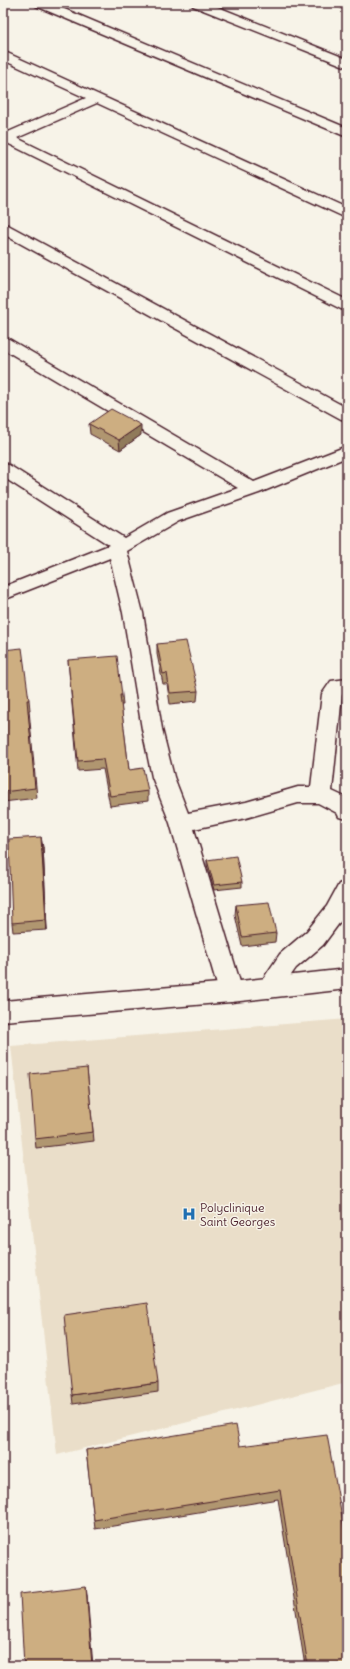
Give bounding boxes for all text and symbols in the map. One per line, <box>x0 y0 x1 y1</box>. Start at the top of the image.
place label: Polyclinique Saint Georges <box>200 1200 275 1229</box>
hospital icon: Polyclinique Saint Georges <box>181 1206 197 1222</box>

